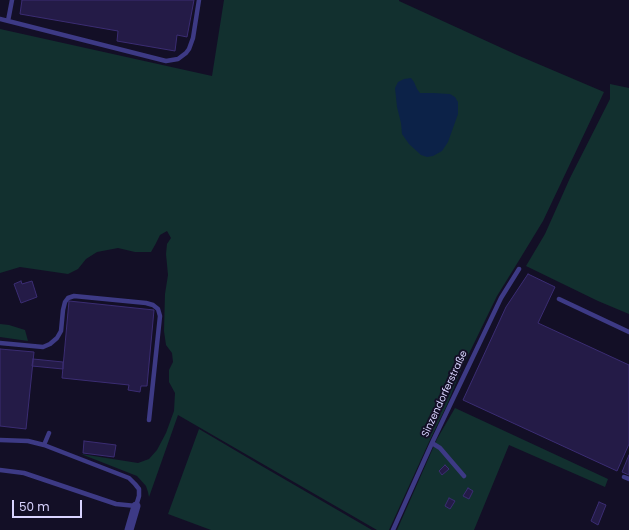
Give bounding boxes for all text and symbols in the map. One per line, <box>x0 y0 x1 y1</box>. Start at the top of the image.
street label: Sinzendorferstraße <box>420 349 470 439</box>
scale bar <box>14 492 84 518</box>
text: 50 m <box>19 498 50 515</box>

